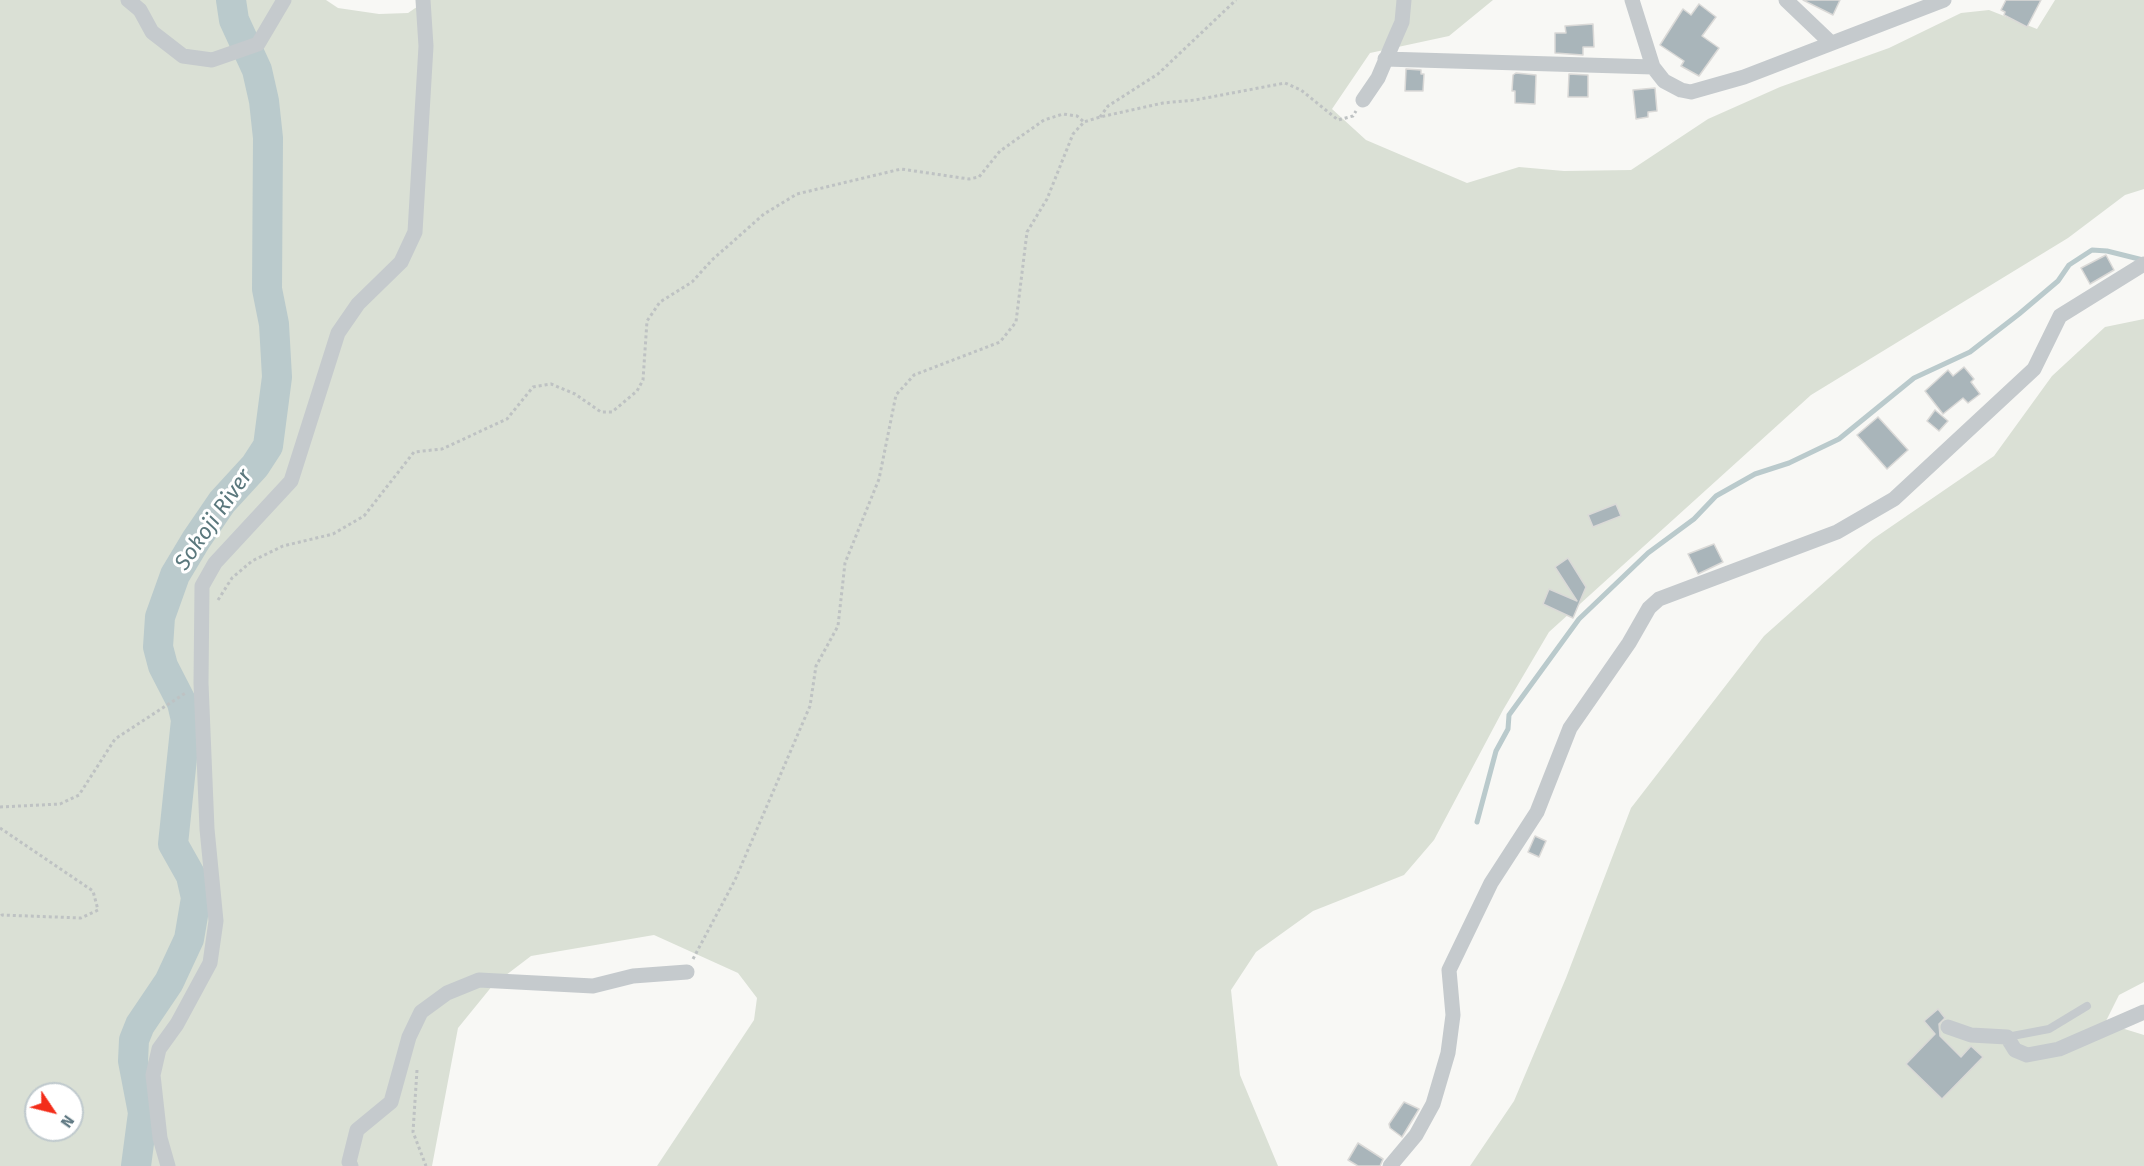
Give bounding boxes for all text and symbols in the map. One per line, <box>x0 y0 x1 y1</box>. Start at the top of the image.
water label: Sokoji River <box>170 465 258 575</box>
north arrow <box>24 1082 84 1142</box>
text: N <box>57 1112 78 1131</box>

